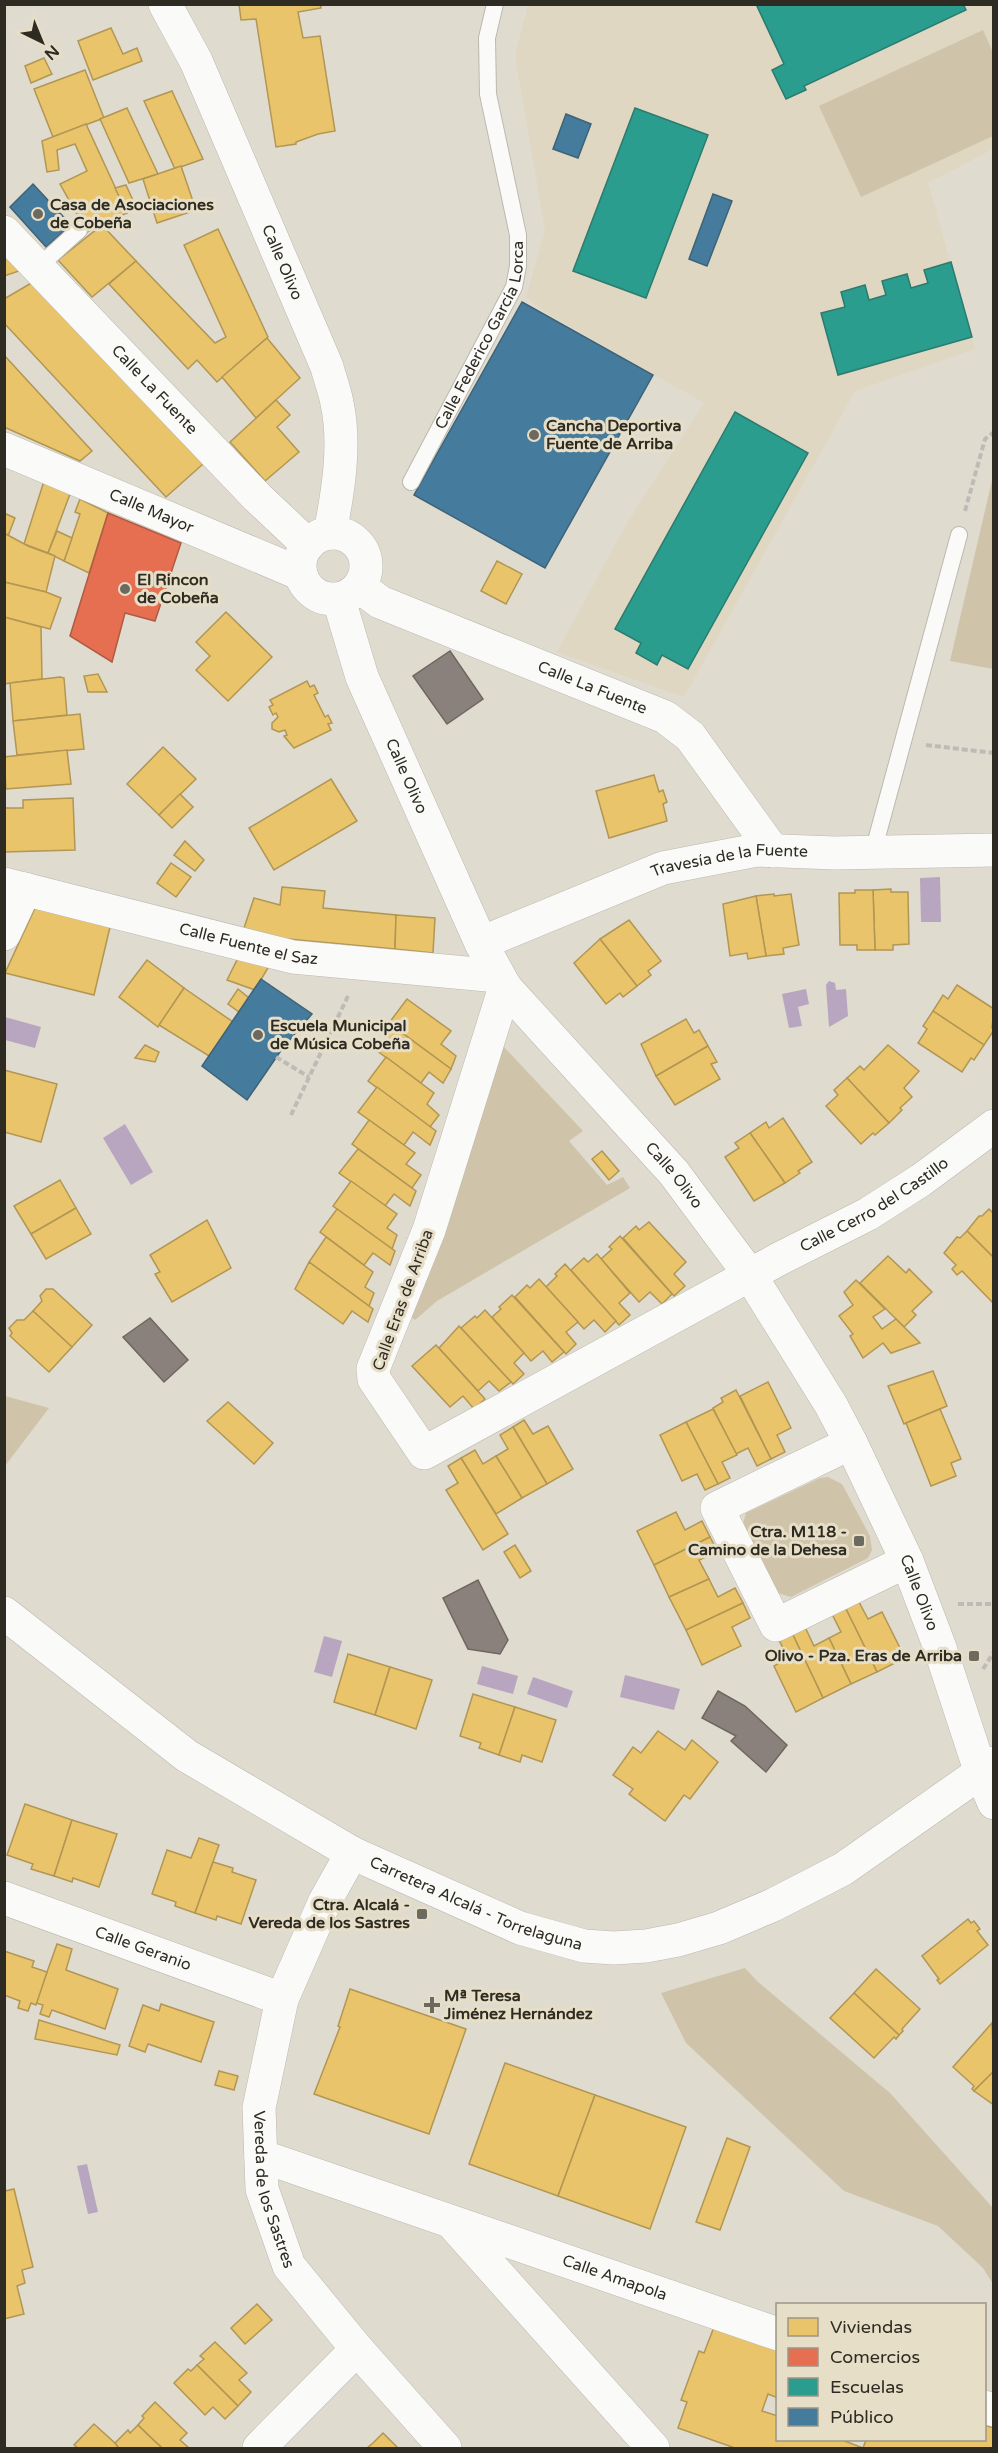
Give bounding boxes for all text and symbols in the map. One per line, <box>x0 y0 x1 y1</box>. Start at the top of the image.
north arrow <box>12 12 72 72</box>
text: N <box>40 41 63 64</box>
place label: Casa de Asociaciones de Cobeña <box>50 195 214 233</box>
marker: Casa de Asociaciones de Cobeña <box>31 207 45 221</box>
street label: Calle Olivo <box>257 222 307 303</box>
street label: Calle Federico García Lorca <box>431 241 528 433</box>
street label: Calle La Fuente <box>107 341 202 439</box>
place label: Cancha Deportiva Fuente de Arriba <box>546 416 681 454</box>
marker: Cancha Deportiva Fuente de Arriba <box>527 428 541 442</box>
street label: Calle Mayor <box>106 484 198 538</box>
place label: El Rincon de Cobeña <box>137 570 219 608</box>
marker: El Rincon de Cobeña <box>118 582 132 596</box>
street label: Calle La Fuente <box>535 657 650 719</box>
street label: Calle Olivo <box>381 735 432 817</box>
street label: Travesía de la Fuente <box>648 840 808 882</box>
street label: Calle Fuente el Saz <box>177 919 319 969</box>
place label: Escuela Municipal de Música Cobeña <box>270 1016 410 1054</box>
marker: Escuela Municipal de Música Cobeña <box>251 1028 265 1042</box>
street label: Calle Olivo <box>641 1138 707 1213</box>
street label: Calle Cerro del Castillo <box>796 1153 953 1257</box>
street label: Calle Eras de Arriba <box>368 1227 438 1373</box>
place label: Ctra. M118 - Camino de la Dehesa <box>688 1522 847 1560</box>
marker: Ctra. M118 - Camino de la Dehesa <box>852 1534 866 1548</box>
street label: Calle Olivo <box>895 1551 943 1634</box>
place label: Olivo - Pza. Eras de Arriba <box>765 1646 962 1666</box>
marker: Olivo - Pza. Eras de Arriba <box>967 1649 981 1663</box>
street label: Carretera Alcalá - Torrelaguna <box>367 1852 585 1955</box>
place label: Ctra. Alcalá - Vereda de los Sastres <box>248 1895 410 1933</box>
marker: Ctra. Alcalá - Vereda de los Sastres <box>415 1907 429 1921</box>
street label: Calle Geranio <box>92 1922 194 1975</box>
place label: Mª Teresa Jiménez Hernández <box>443 1986 593 2024</box>
marker: Mª Teresa Jiménez Hernández <box>425 1998 439 2012</box>
street label: Vereda de los Sastres <box>249 2110 299 2271</box>
street label: Calle Amapola <box>560 2250 670 2305</box>
legend <box>776 2303 986 2441</box>
text: Viviendas <box>830 2316 912 2338</box>
text: Comercios <box>830 2346 920 2368</box>
text: Escuelas <box>830 2376 904 2398</box>
text: Público <box>830 2406 894 2428</box>

